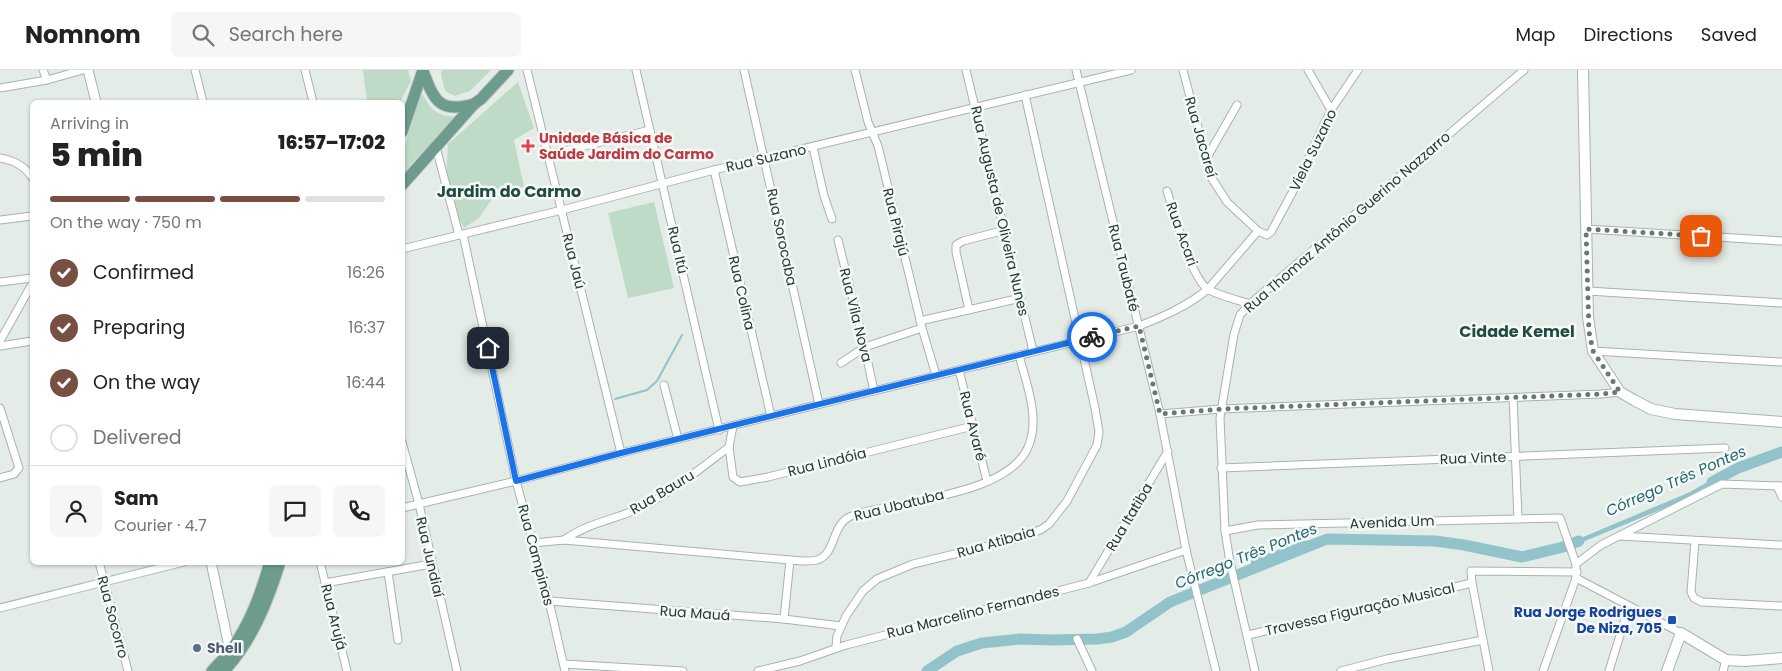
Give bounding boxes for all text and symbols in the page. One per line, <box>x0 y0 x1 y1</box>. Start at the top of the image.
search box <box>171 12 521 57</box>
text: Nomnom <box>25 18 141 51</box>
icon: search <box>189 21 217 49</box>
text: Search here <box>229 21 343 48</box>
text: Map <box>1516 22 1555 47</box>
text: Directions <box>1583 22 1673 47</box>
text: Saved <box>1701 22 1757 47</box>
street label: Rua Jacareí <box>1180 94 1222 180</box>
street label: Rua Augusta de Oliveira Nunes <box>966 104 1034 318</box>
street label: Viela Suzano <box>1284 106 1342 194</box>
text: Arriving in <box>50 112 129 135</box>
street label: Rua Thomaz Antônio Guerino Nazzarro <box>1240 127 1455 317</box>
place label: Unidade Básica de Saúde Jardim do Carmo <box>539 128 714 164</box>
text: 16:57–17:02 <box>278 129 385 156</box>
text: 5 min <box>50 132 143 177</box>
marker: Unidade Básica de Saúde Jardim do Carmo <box>521 139 535 153</box>
street label: Rua Suzano <box>724 139 808 177</box>
district label: Jardim do Carmo <box>437 180 581 203</box>
street label: Rua Pirajú <box>878 186 914 258</box>
street label: Rua Sorocaba <box>762 187 802 287</box>
street label: Rua Acari <box>1161 199 1203 269</box>
text: On the way · 750 m <box>50 211 202 234</box>
pin <box>1680 215 1722 257</box>
street label: Rua Taubaté <box>1103 222 1145 314</box>
icon: bag <box>1687 222 1715 250</box>
street label: Rua Itú <box>663 224 693 276</box>
street label: Rua Jaú <box>557 231 591 291</box>
street label: Rua Colina <box>724 254 760 332</box>
icon: check <box>50 259 78 287</box>
text: Confirmed <box>93 259 194 286</box>
text: 16:26 <box>347 261 385 284</box>
street label: Rua Vila Nova <box>835 266 877 364</box>
courier <box>1067 312 1117 362</box>
icon: check <box>50 314 78 342</box>
text: Preparing <box>93 314 185 341</box>
text: 16:37 <box>348 316 385 339</box>
district label: Cidade Kemel <box>1459 320 1575 343</box>
icon: bike <box>1078 323 1106 351</box>
pin <box>467 327 509 369</box>
icon: home <box>474 334 502 362</box>
icon: check <box>50 369 78 397</box>
text: On the way <box>93 369 200 396</box>
text: 16:44 <box>346 371 385 394</box>
street label: Rua Avaré <box>955 389 991 463</box>
text: Delivered <box>93 424 182 451</box>
water label: Córrego Três Pontes <box>1602 440 1749 521</box>
street label: Rua Lindóia <box>786 443 868 481</box>
street label: Rua Vinte <box>1440 447 1507 469</box>
street label: Rua Bauru <box>626 465 698 519</box>
street label: Rua Itatiba <box>1101 479 1157 555</box>
street label: Rua Ubatuba <box>852 484 946 526</box>
button: person <box>50 485 102 537</box>
text: Sam <box>114 485 159 512</box>
button: chat <box>269 485 321 537</box>
button: phone <box>333 485 385 537</box>
street label: Rua Campinas <box>513 502 559 608</box>
street label: Avenida Um <box>1349 511 1435 533</box>
text: Courier · 4.7 <box>114 514 207 537</box>
street label: Rua Jundiaí <box>411 515 449 600</box>
water label: Córrego Três Pontes <box>1172 517 1320 594</box>
street label: Rua Atibaia <box>955 521 1037 563</box>
street label: Rua Socorro <box>92 573 134 661</box>
street label: Travessa Figuração Musical <box>1263 577 1457 641</box>
street label: Rua Marcelino Fernandes <box>885 581 1061 643</box>
street label: Rua Arujá <box>316 582 352 652</box>
street label: Rua Mauá <box>659 601 731 625</box>
place label: Rua Jorge Rodrigues De Niza, 705 <box>1514 602 1662 638</box>
marker: Rua Jorge Rodrigues De Niza, 705 <box>1666 614 1678 626</box>
place label: Shell <box>207 638 242 658</box>
marker: Shell <box>191 642 203 654</box>

